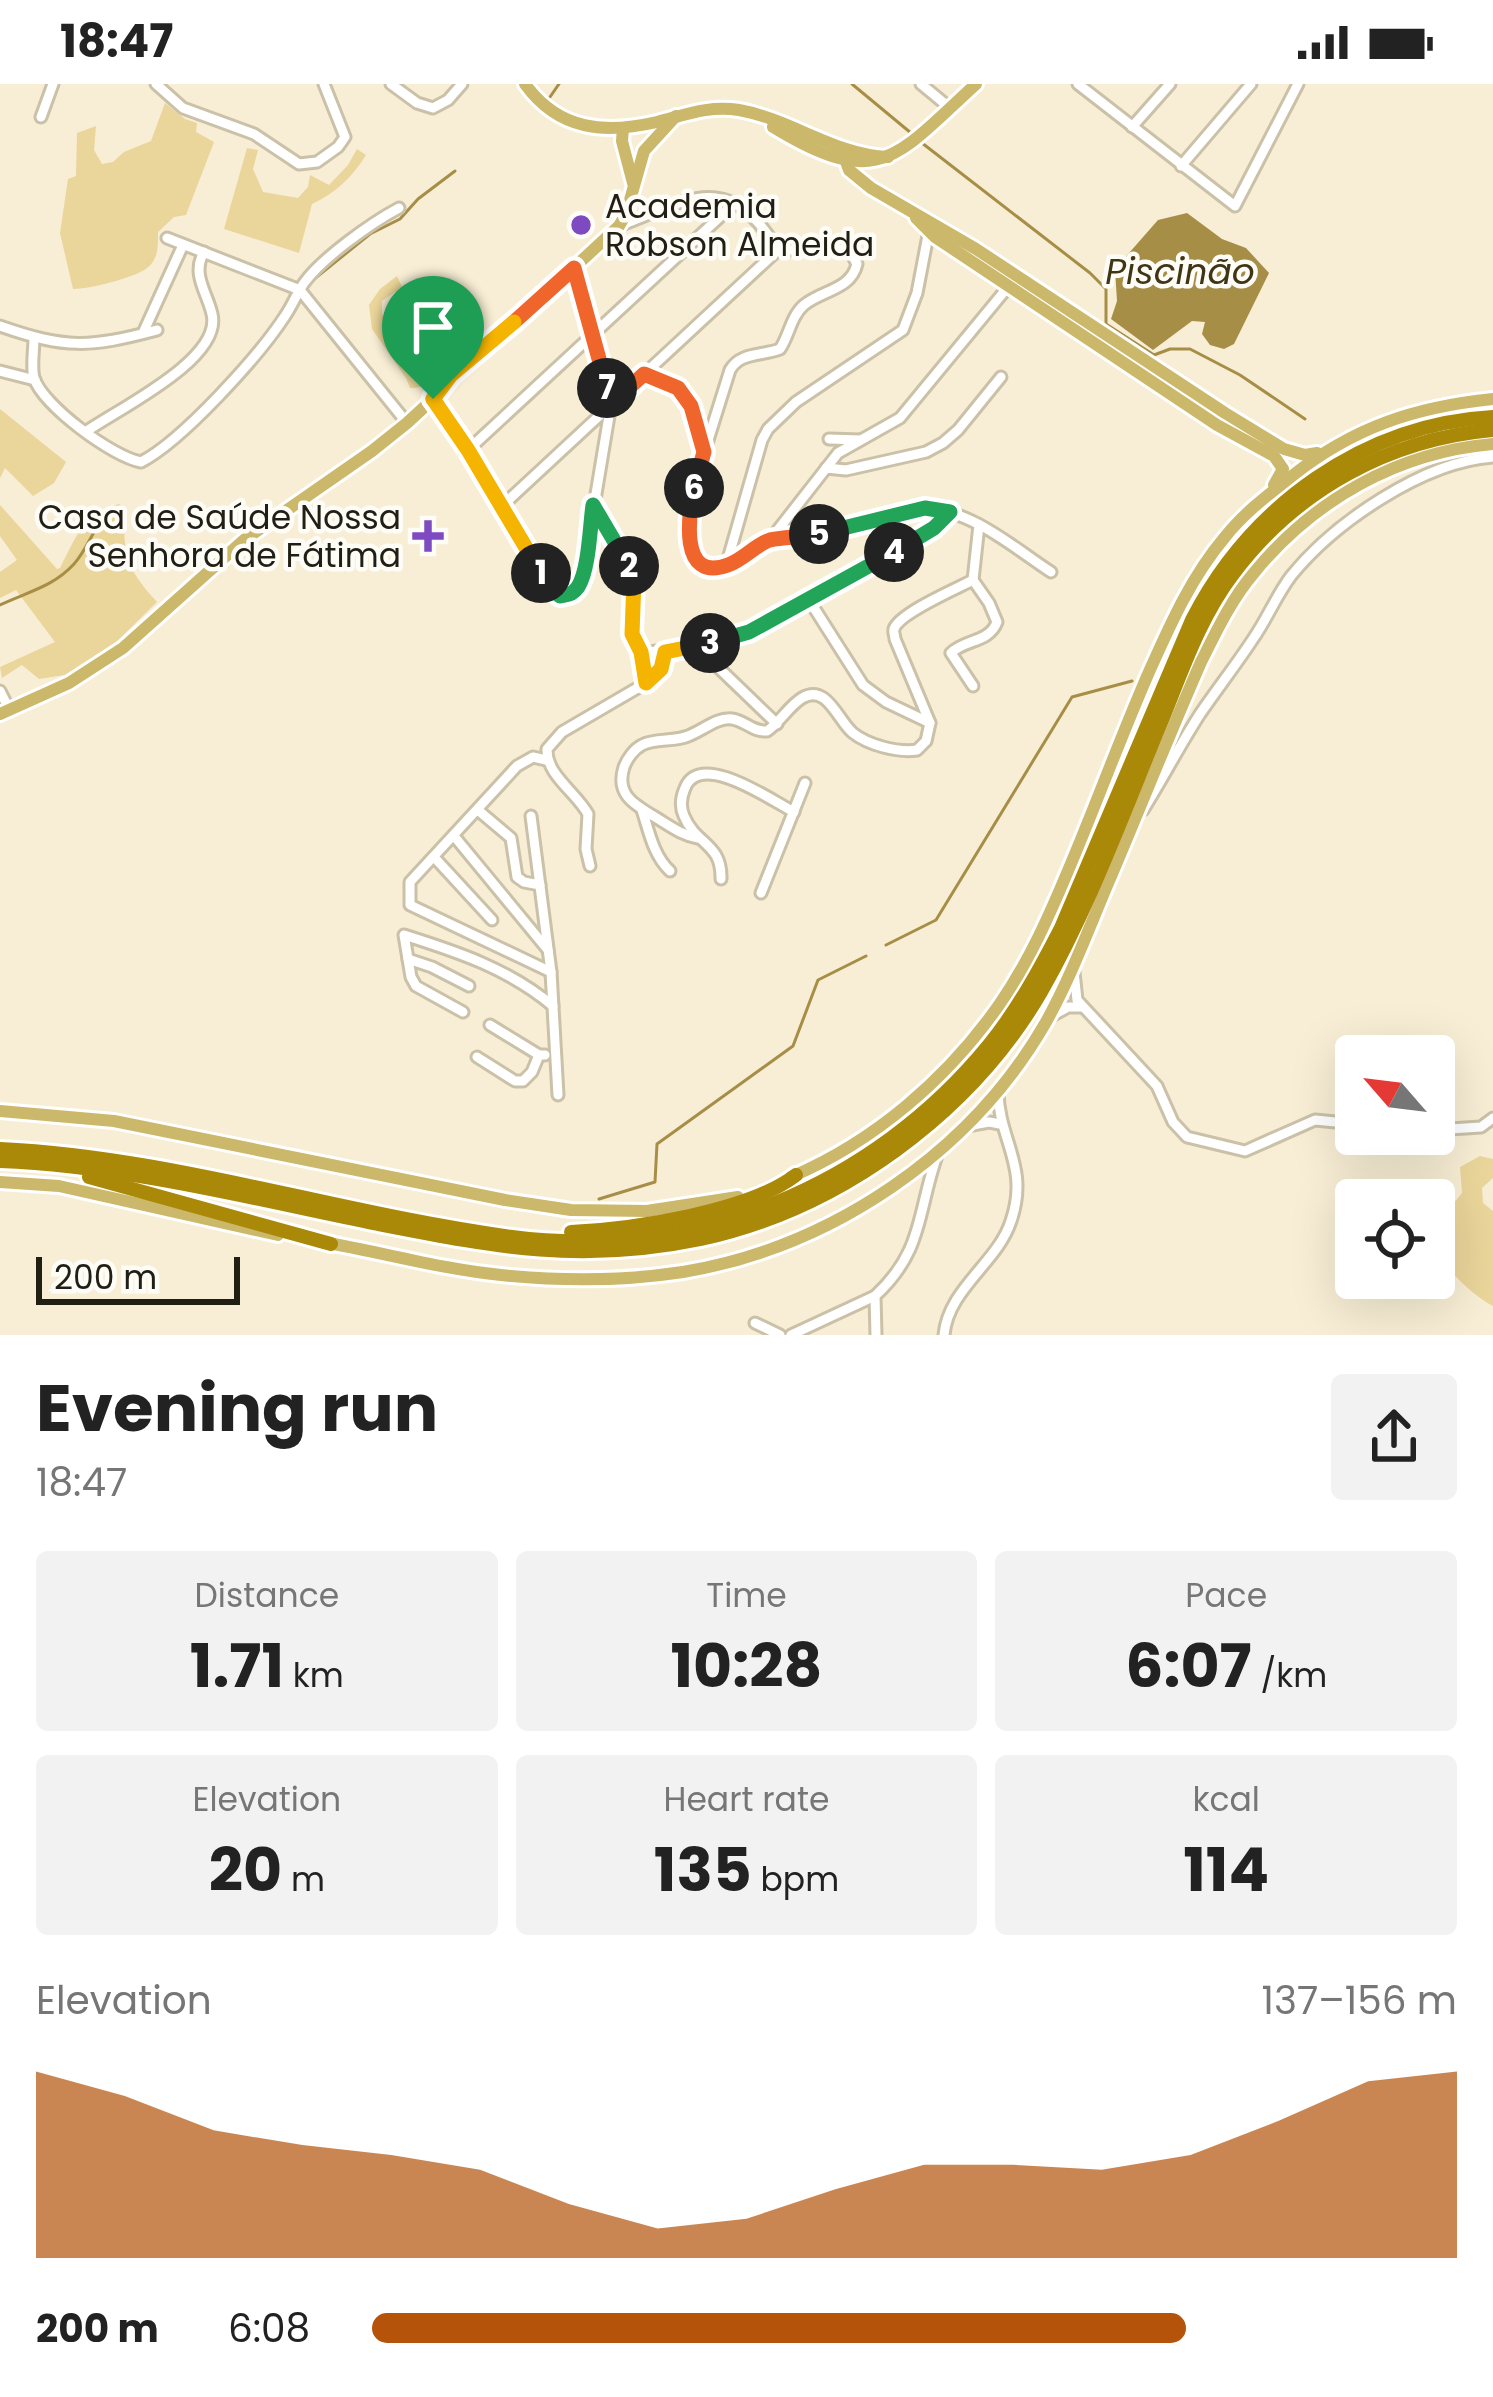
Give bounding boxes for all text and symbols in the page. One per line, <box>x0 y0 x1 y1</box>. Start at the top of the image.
text: 18:47 <box>60 10 173 73</box>
place label: Academia Robson Almeida <box>605 183 874 268</box>
marker: Academia Robson Almeida <box>568 212 594 238</box>
water label: Piscinão <box>1105 246 1255 297</box>
pin <box>382 276 484 399</box>
icon: arrive <box>400 294 466 360</box>
pin: 7 <box>577 358 637 418</box>
text: 7 <box>598 364 616 411</box>
pin: 6 <box>664 458 724 518</box>
text: 6 <box>683 464 705 511</box>
place label: Casa de Saúde Nossa Senhora de Fátima <box>38 494 401 579</box>
pin: 5 <box>789 504 849 564</box>
text: 5 <box>808 510 830 557</box>
marker: Casa de Saúde Nossa Senhora de Fátima <box>412 520 444 552</box>
pin: 4 <box>864 522 924 582</box>
text: 4 <box>883 528 905 575</box>
pin: 2 <box>599 536 659 596</box>
text: 2 <box>620 542 638 589</box>
pin: 1 <box>511 543 571 603</box>
text: 1 <box>535 549 547 596</box>
pin: 3 <box>680 613 740 673</box>
text: 3 <box>700 619 720 666</box>
north arrow <box>1335 1035 1455 1155</box>
map controls <box>1335 1035 1455 1299</box>
button: locate <box>1335 1179 1455 1299</box>
scale bar <box>36 1251 240 1304</box>
text: 200 m <box>54 1254 157 1301</box>
text: Evening run <box>36 1362 438 1454</box>
button: share <box>1331 1374 1457 1500</box>
text: 18:47 <box>36 1455 127 1510</box>
text: Distance <box>195 1572 339 1619</box>
text: Time <box>706 1572 787 1619</box>
text: Pace <box>1185 1572 1267 1619</box>
text: 1.71 <box>190 1624 284 1708</box>
text: 10:28 <box>671 1624 822 1708</box>
text: 6:07 <box>1125 1624 1252 1708</box>
text: km <box>284 1652 344 1699</box>
text: /km <box>1252 1652 1327 1699</box>
text: Elevation <box>192 1776 341 1823</box>
text: Heart rate <box>664 1776 829 1823</box>
text: kcal <box>1192 1776 1260 1823</box>
text: 20 <box>209 1828 282 1912</box>
text: 135 <box>654 1828 752 1912</box>
text: 114 <box>1183 1828 1269 1912</box>
text: m <box>282 1856 325 1903</box>
text: bpm <box>752 1856 839 1903</box>
text: Elevation <box>36 1973 212 2028</box>
text: 137–156 m <box>1262 1973 1457 2028</box>
text: 200 m <box>36 2301 159 2356</box>
text: 6:08 <box>228 2301 310 2356</box>

